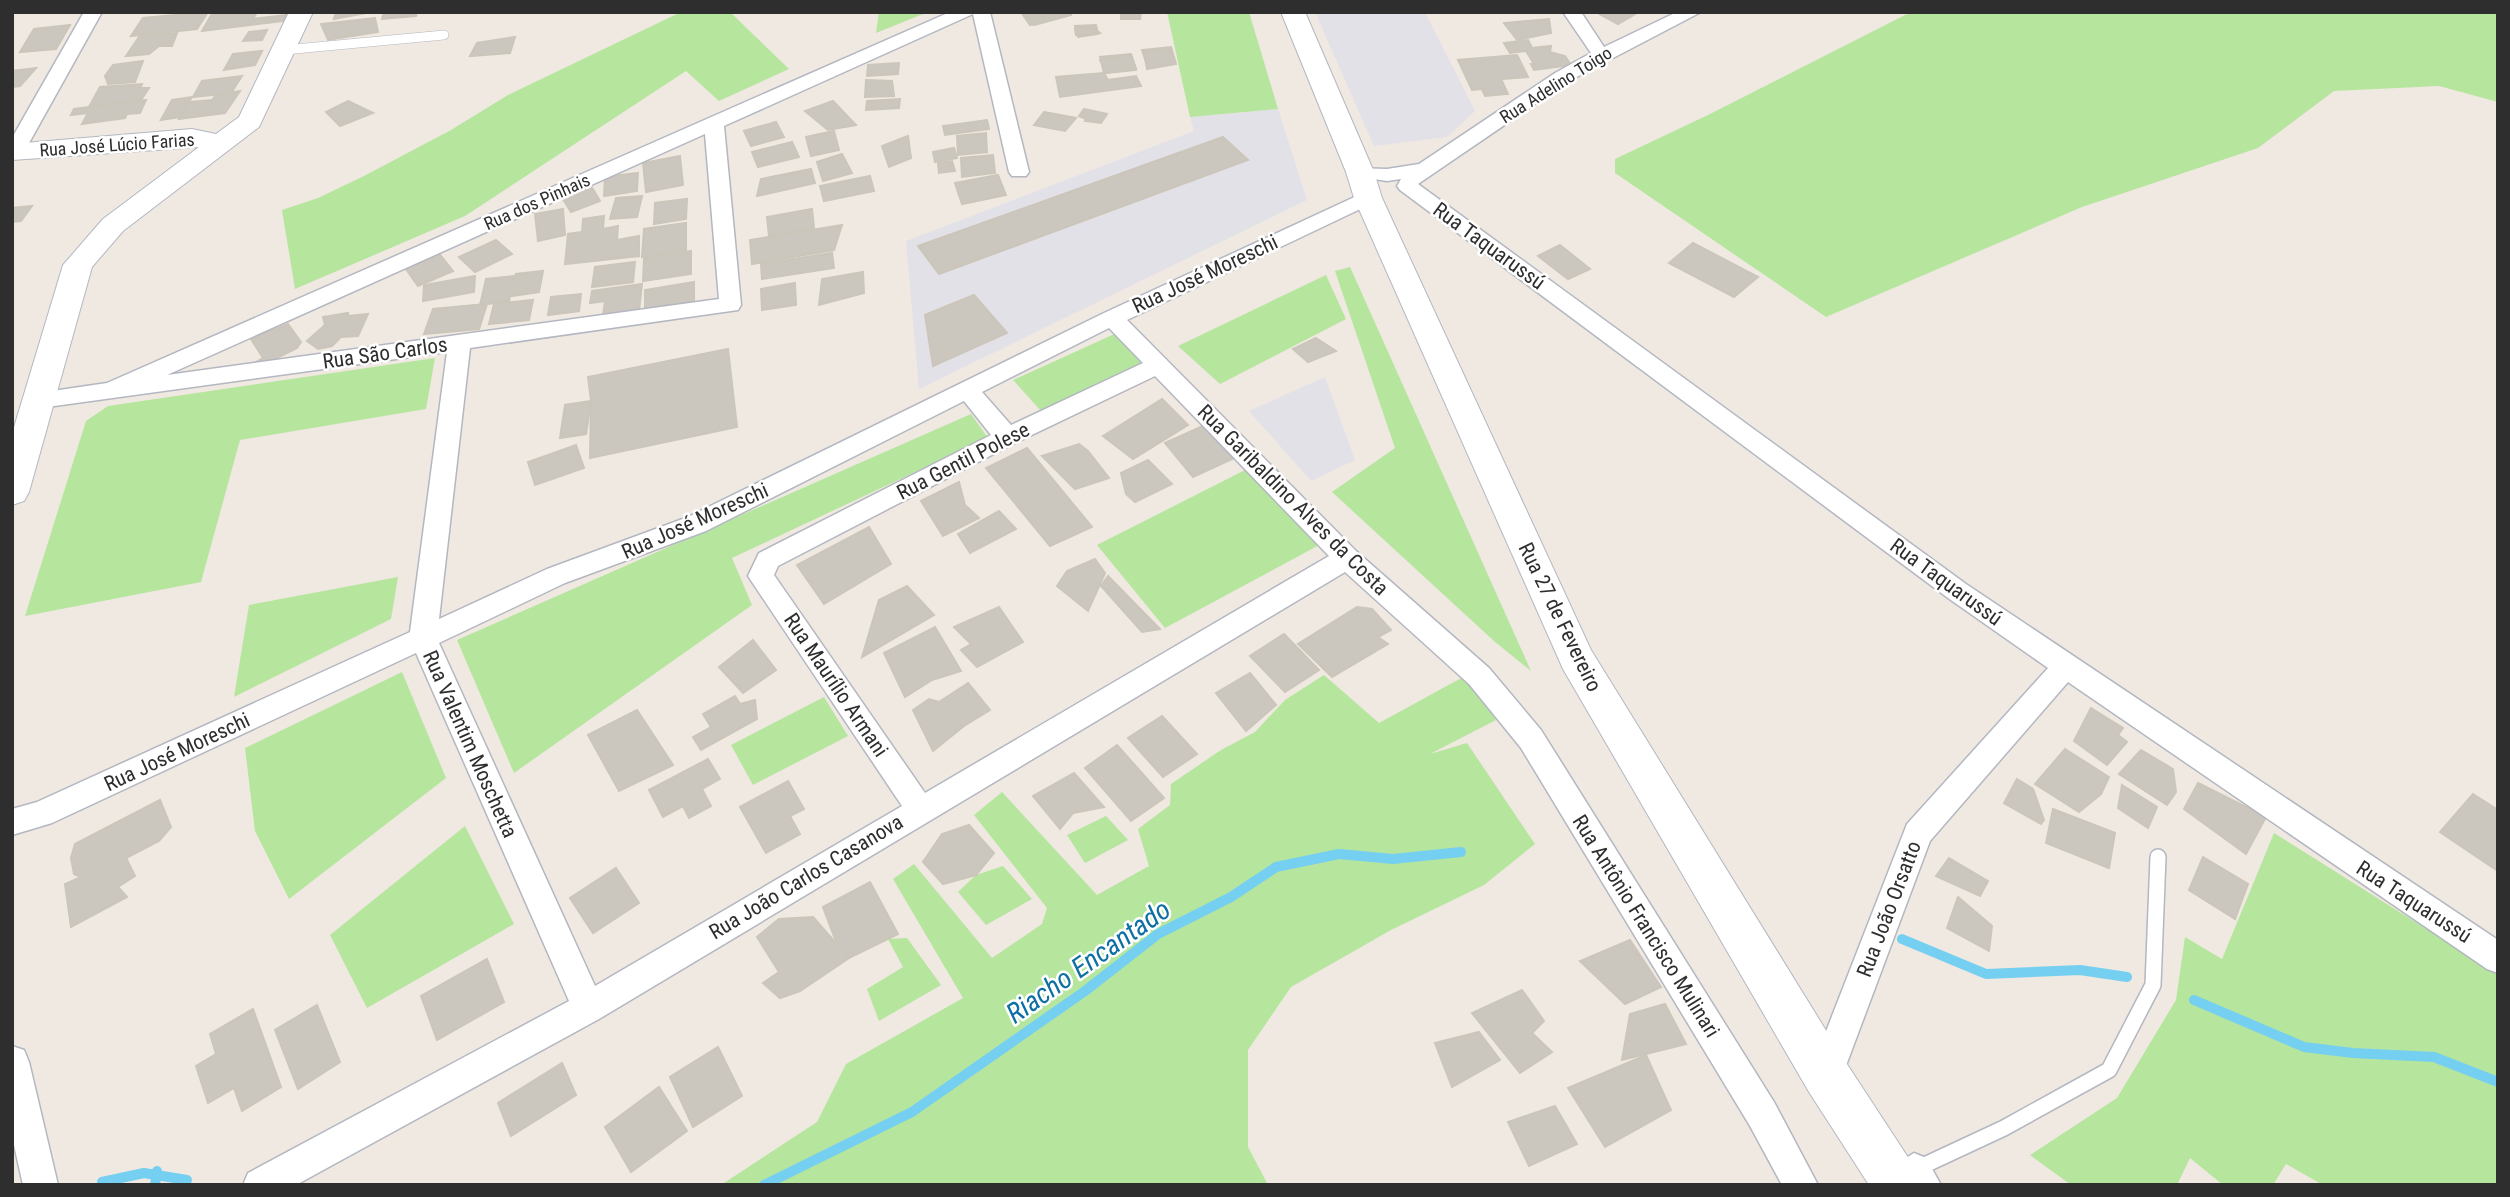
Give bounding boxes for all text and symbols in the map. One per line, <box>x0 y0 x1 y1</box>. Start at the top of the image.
street label: Rua Adelino Toigo <box>1496 42 1616 127</box>
street label: Rua José Lúcio Farias <box>39 129 195 160</box>
street label: Rua dos Pinhais <box>481 169 593 234</box>
street label: Rua Taquarussú <box>1428 197 1550 295</box>
street label: Rua José Moreschi <box>1128 230 1282 318</box>
street label: Rua São Carlos <box>321 332 449 374</box>
street label: Rua Garibaldino Alves da Costa <box>1193 400 1393 600</box>
street label: Rua Gentil Polese <box>893 417 1033 505</box>
street label: Rua José Moreschi <box>618 478 772 564</box>
street label: Rua Taquarussú <box>1885 533 2007 631</box>
street label: Rua 27 de Fevereiro <box>1514 539 1606 695</box>
street label: Rua Maurílio Armani <box>779 609 893 761</box>
street label: Rua Valentim Moschetta <box>418 647 522 841</box>
street label: Rua José Moreschi <box>100 708 254 796</box>
street label: Rua João Carlos Casanova <box>705 810 907 944</box>
street label: Rua Antônio Francisco Mulinari <box>1568 810 1724 1042</box>
street label: Rua João Orsatto <box>1852 838 1926 980</box>
street label: Rua Taquarussú <box>2352 856 2476 948</box>
water label: Riacho Encantado <box>1000 893 1177 1030</box>

